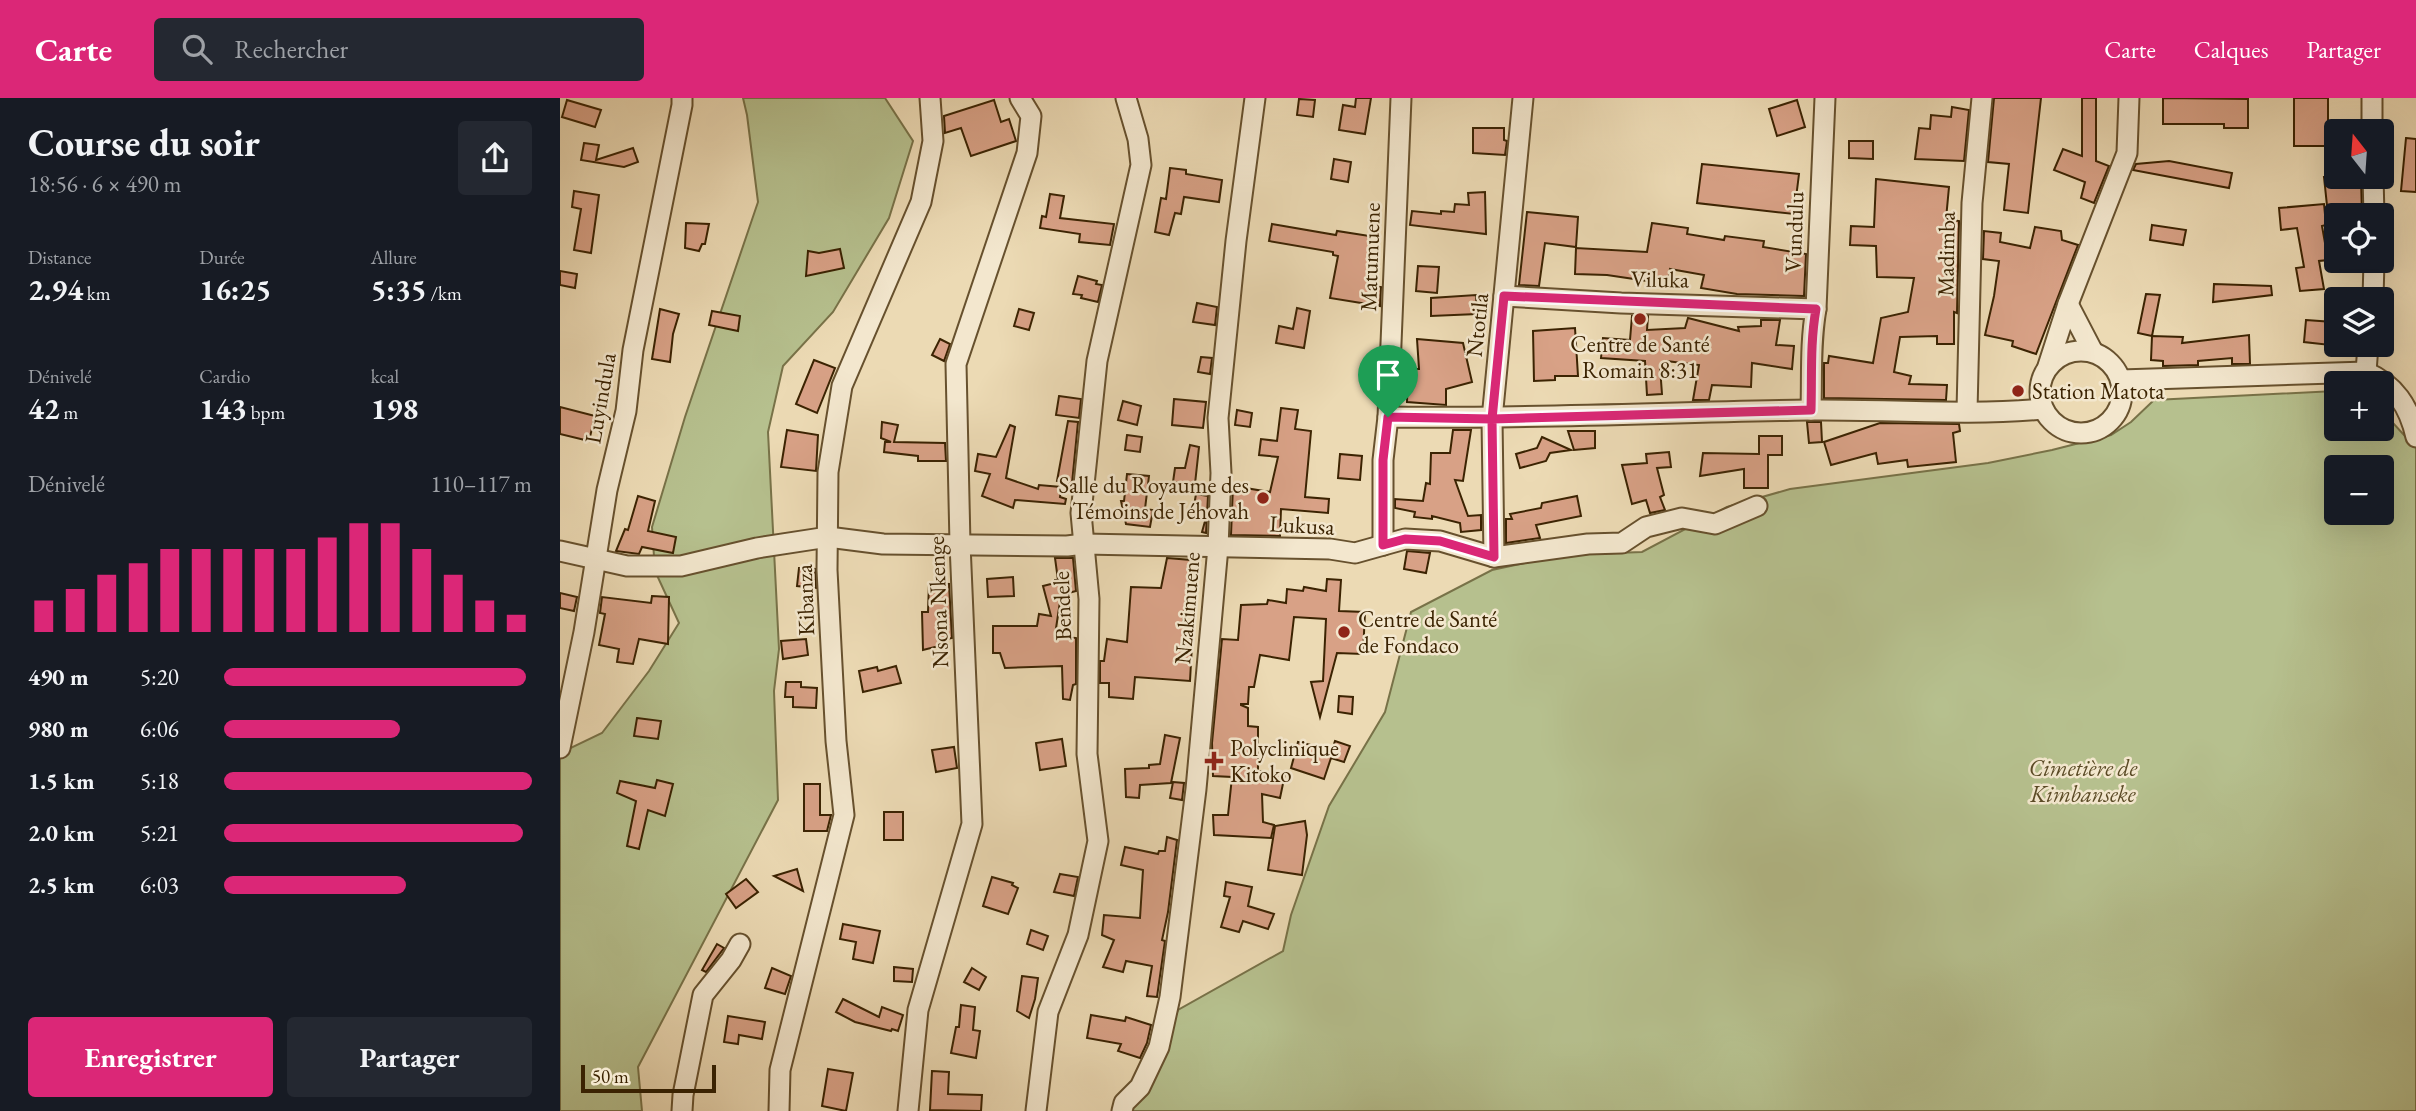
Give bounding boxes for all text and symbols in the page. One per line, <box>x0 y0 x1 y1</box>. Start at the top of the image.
search box <box>154 18 644 81</box>
text: Carte <box>35 28 112 71</box>
icon: search <box>178 30 216 68</box>
text: Rechercher <box>234 32 348 66</box>
text: Carte <box>2104 34 2156 65</box>
text: Calques <box>2194 34 2268 65</box>
text: Partager <box>2306 34 2381 65</box>
text: Course du soir <box>28 118 260 167</box>
north arrow <box>2324 119 2394 189</box>
map controls <box>2324 119 2394 525</box>
button: share <box>458 121 532 195</box>
text: 18:56 · 6 × 490 m <box>28 169 181 199</box>
street label: Vundulu <box>1778 191 1810 273</box>
street label: Matumuene <box>1353 202 1387 312</box>
button: locate <box>2324 203 2394 273</box>
street label: Madimba <box>1930 210 1962 297</box>
text: Distance <box>28 245 91 270</box>
text: Durée <box>199 245 245 270</box>
text: Allure <box>371 245 417 270</box>
street label: Viluka <box>1631 263 1690 295</box>
text: 2.94 <box>28 270 83 309</box>
text: 16:25 <box>199 270 271 309</box>
text: 5:35 <box>371 270 427 309</box>
text: km <box>83 281 111 306</box>
text: /km <box>427 281 462 306</box>
button: layers <box>2324 287 2394 357</box>
street label: Ntotila <box>1459 291 1495 359</box>
marker: Centre de Santé Romain 8:31 <box>1632 311 1648 327</box>
place label: Centre de Santé Romain 8:31 <box>1570 329 1710 385</box>
pin <box>1358 345 1418 417</box>
street label: Luyindula <box>577 349 623 446</box>
icon: arrive <box>1369 356 1407 394</box>
text: Dénivelé <box>28 364 92 389</box>
text: Cardio <box>199 364 250 389</box>
text: kcal <box>371 364 399 389</box>
button: + <box>2324 371 2394 441</box>
place label: Station Matota <box>2032 376 2165 406</box>
marker: Station Matota <box>2010 383 2026 399</box>
text: 42 <box>28 389 60 428</box>
text: 143 <box>199 389 247 428</box>
text: 198 <box>371 389 418 428</box>
text: m <box>60 400 78 425</box>
text: bpm <box>247 400 285 425</box>
button: − <box>2324 455 2394 525</box>
text: Dénivelé <box>28 469 105 499</box>
text: 110–117 m <box>431 469 532 499</box>
place label: Salle du Royaume des Témoins de Jéhovah <box>1058 470 1249 526</box>
marker: Salle du Royaume des Témoins de Jéhovah <box>1255 490 1271 506</box>
street label: Lukusa <box>1269 508 1336 542</box>
street label: Nsona Nkenge <box>921 535 955 669</box>
street label: Nzakimuene <box>1167 551 1207 665</box>
street label: Kibanza <box>789 563 821 636</box>
street label: Bendele <box>1046 571 1078 641</box>
place label: Centre de Santé de Fondaco <box>1358 604 1497 660</box>
marker: Centre de Santé de Fondaco <box>1336 624 1352 640</box>
text: 490 m <box>28 662 89 692</box>
text: 5:20 <box>140 662 179 692</box>
text: 980 m <box>28 714 89 744</box>
text: 6:06 <box>140 714 179 744</box>
place label: Polyclinique Kitoko <box>1230 733 1339 789</box>
marker: Polyclinique Kitoko <box>1204 751 1224 771</box>
park label: Cimetière de Kimbanseke <box>2029 753 2138 809</box>
text: 1.5 km <box>28 766 95 796</box>
text: 5:18 <box>140 766 179 796</box>
text: 2.0 km <box>28 818 95 848</box>
text: 5:21 <box>140 818 179 848</box>
text: 2.5 km <box>28 870 95 900</box>
text: 6:03 <box>140 870 179 900</box>
button: Enregistrer <box>28 1017 273 1097</box>
button: Partager <box>287 1017 532 1097</box>
scale bar <box>581 1062 716 1094</box>
text: 50 m <box>592 1064 629 1089</box>

